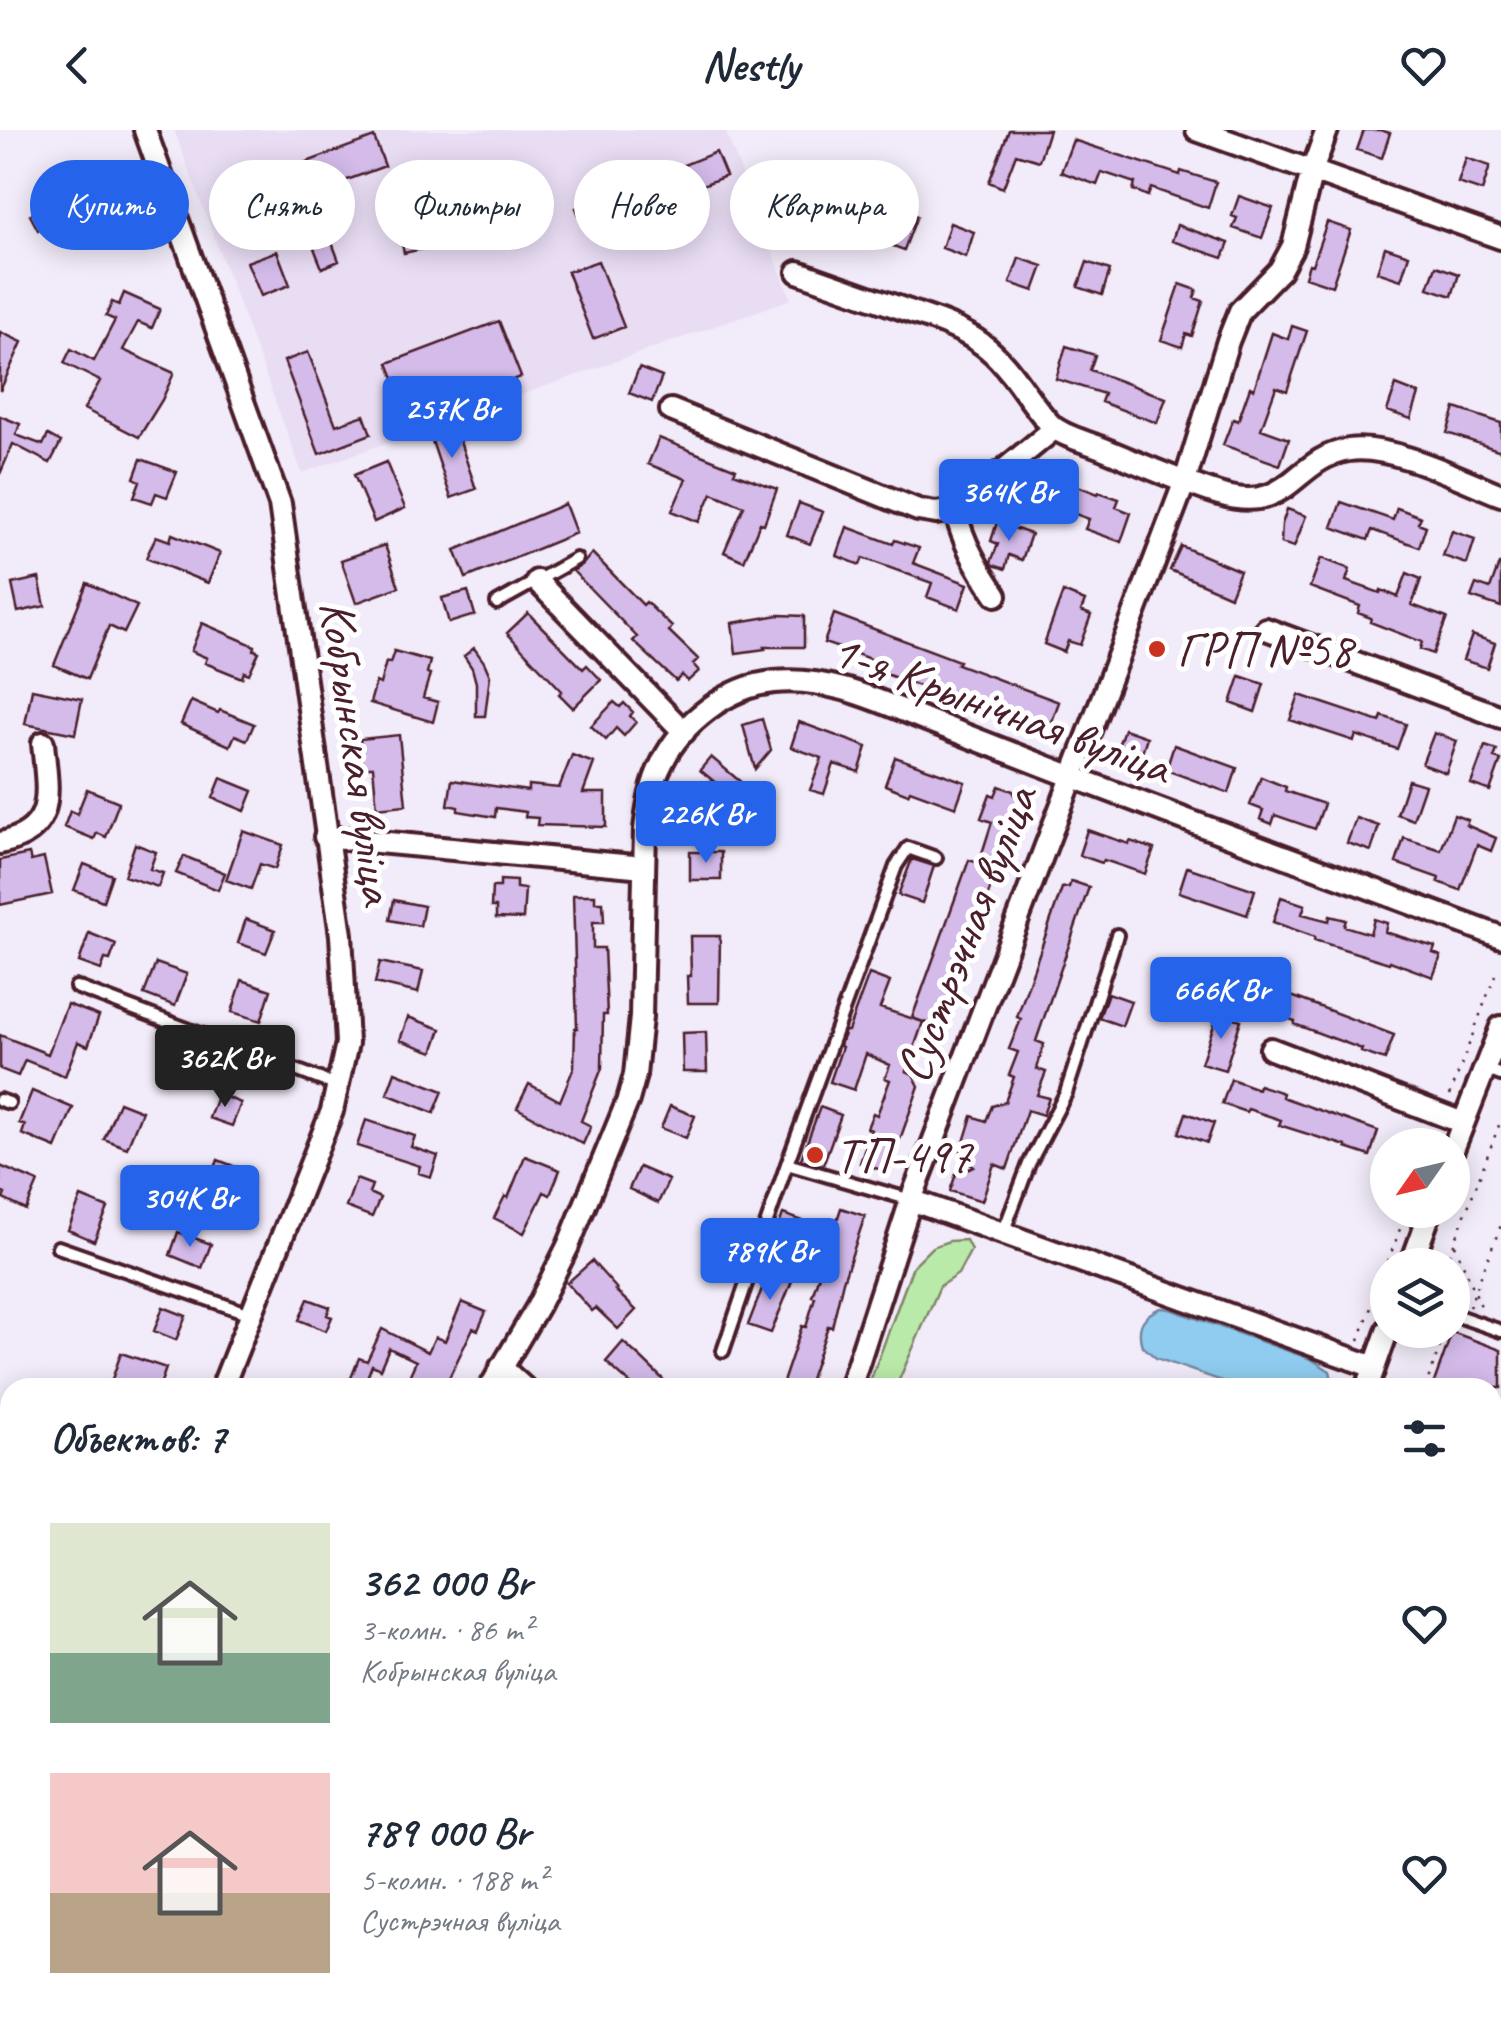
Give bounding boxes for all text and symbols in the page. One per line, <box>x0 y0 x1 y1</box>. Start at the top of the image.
text: Nestly <box>702 37 799 94</box>
icon: back <box>50 38 105 93</box>
icon: heart <box>1396 38 1451 93</box>
chip: Купить <box>30 160 189 250</box>
chip: Снять <box>209 160 355 250</box>
chip: Фильтры <box>375 160 554 250</box>
chip: Новое <box>574 160 710 250</box>
chip: Квартира <box>730 160 919 250</box>
pin: 257K Br <box>360 376 544 461</box>
text: 257K Br <box>405 388 499 429</box>
pin: 364K Br <box>917 459 1101 544</box>
text: 364K Br <box>961 471 1057 512</box>
street label: Кобрынская вуліца <box>306 596 411 911</box>
street label: 1-я Крынічная вуліца <box>823 618 1182 800</box>
place label: ГРП №58 <box>1177 618 1357 681</box>
marker: ГРП №58 <box>1146 638 1168 660</box>
street label: Сустрэчная вуліца <box>881 774 1052 1091</box>
pin: 226K Br <box>614 781 798 866</box>
text: 226K Br <box>658 793 754 834</box>
pin: 666K Br <box>1129 957 1313 1042</box>
text: 666K Br <box>1172 969 1270 1010</box>
pin: 362K Br <box>133 1025 317 1110</box>
text: 362K Br <box>177 1037 273 1078</box>
place label: ТП-497 <box>835 1124 974 1187</box>
north arrow <box>1370 1128 1470 1228</box>
map controls <box>1370 1128 1470 1348</box>
marker: ТП-497 <box>804 1144 826 1166</box>
pin: 304K Br <box>98 1165 282 1250</box>
text: 304K Br <box>142 1177 238 1218</box>
pin: 789K Br <box>678 1218 862 1303</box>
text: 789K Br <box>723 1230 817 1271</box>
button: layers <box>1370 1248 1470 1348</box>
icon: filters <box>1397 1411 1452 1466</box>
text: Объектов: 7 <box>50 1412 225 1465</box>
text: 362 000 Br <box>360 1556 532 1609</box>
icon: home <box>130 1563 250 1683</box>
icon: heart <box>1397 1596 1452 1651</box>
text: 3-комн. · 86 m² <box>360 1609 532 1650</box>
text: Кобрынская вуліца <box>360 1650 556 1691</box>
text: 789 000 Br <box>360 1806 530 1859</box>
icon: home <box>130 1813 250 1933</box>
icon: heart <box>1397 1846 1452 1901</box>
text: 5-комн. · 188 m² <box>360 1859 547 1900</box>
text: Сустрэчная вуліца <box>360 1900 560 1941</box>

